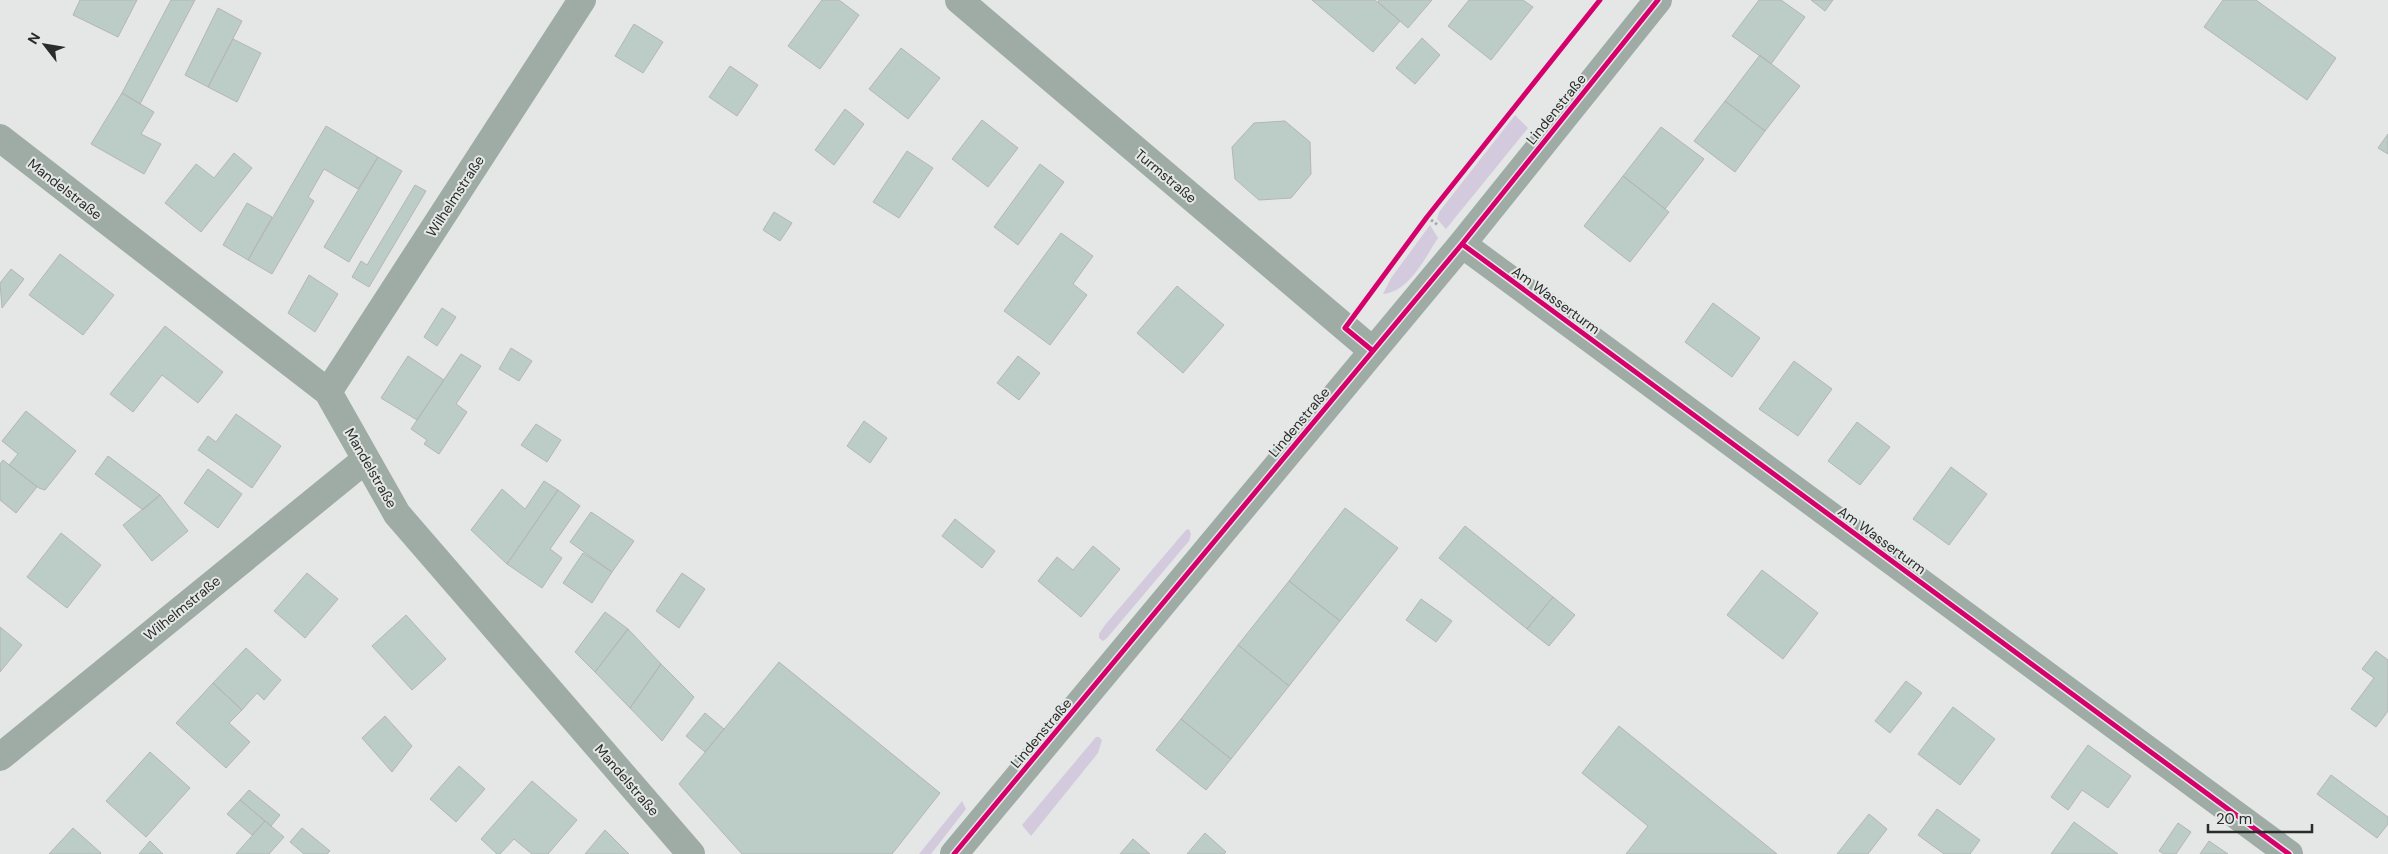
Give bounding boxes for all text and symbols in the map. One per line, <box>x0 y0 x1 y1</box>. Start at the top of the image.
north arrow <box>20 20 70 70</box>
text: N <box>24 29 44 47</box>
street label: Lindenstraße <box>1522 70 1590 148</box>
street label: Turmstraße <box>1132 145 1200 207</box>
street label: Wilhelmstraße <box>422 152 488 240</box>
street label: Mandelstraße <box>24 154 106 224</box>
street label: Am Wasserturm <box>1509 262 1603 338</box>
street label: Lindenstraße <box>1265 383 1333 461</box>
street label: Mandelstraße <box>341 425 401 511</box>
street label: Am Wasserturm <box>1835 502 1929 578</box>
street label: Wilhelmstraße <box>140 572 224 644</box>
street label: Lindenstraße <box>1007 694 1075 772</box>
street label: Mandelstraße <box>591 740 663 820</box>
scale bar <box>2208 802 2312 834</box>
text: 20 m <box>2216 809 2252 829</box>

